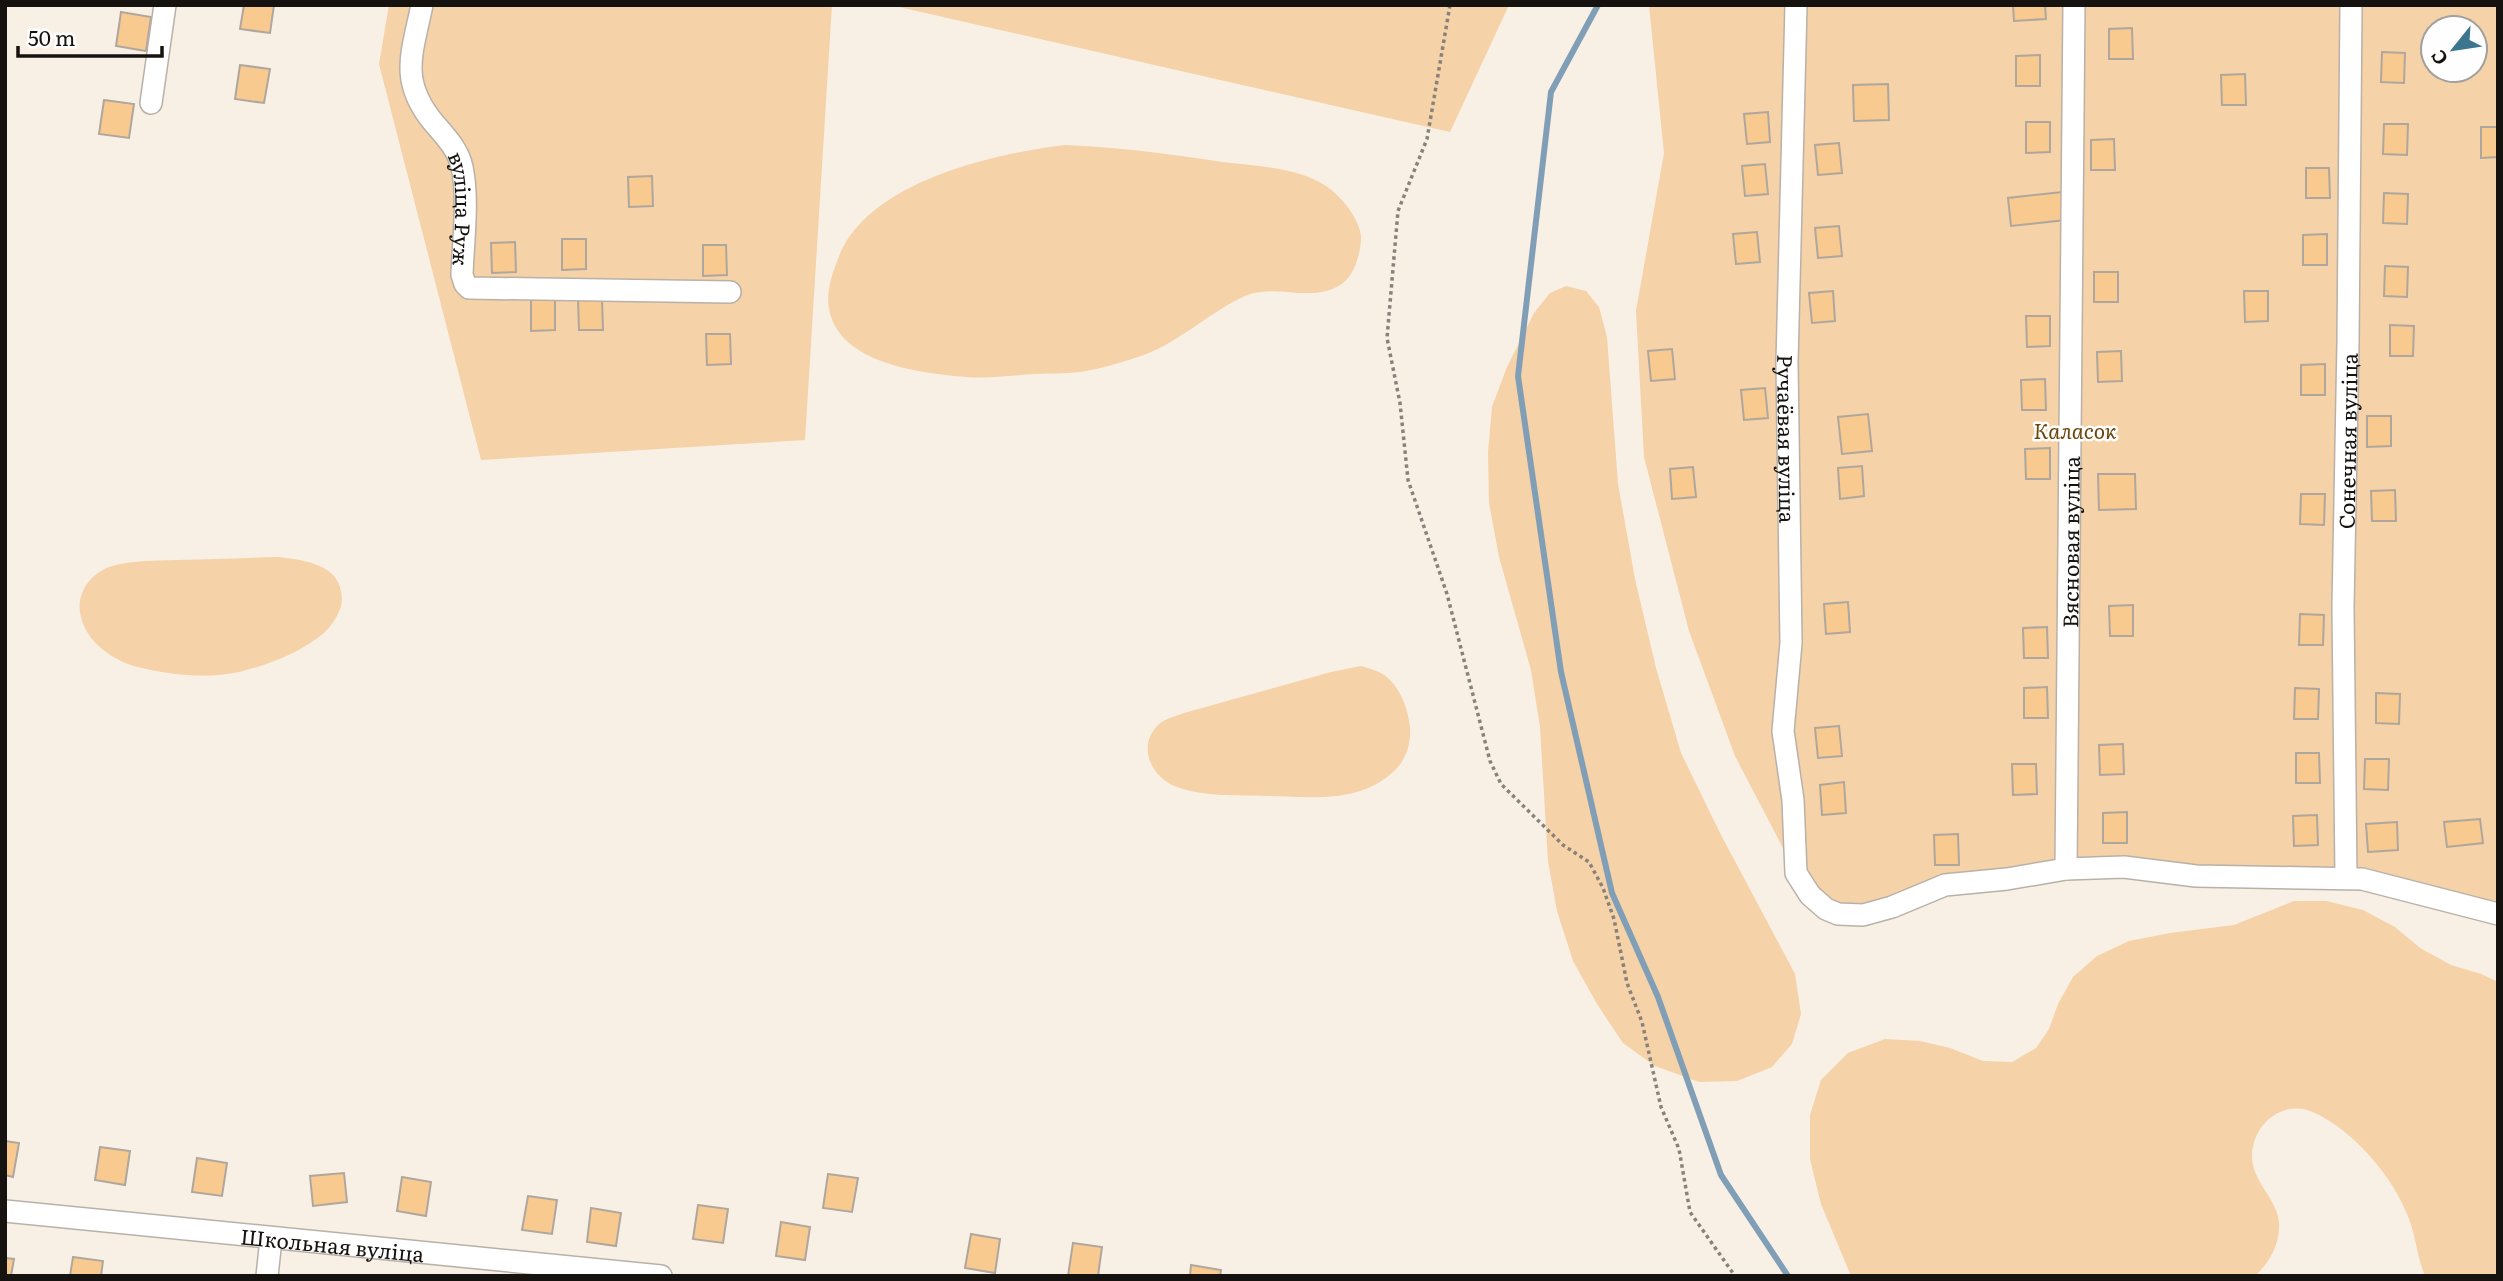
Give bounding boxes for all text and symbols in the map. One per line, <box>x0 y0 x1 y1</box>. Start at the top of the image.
scale bar <box>18 14 161 58</box>
north arrow <box>2419 14 2489 84</box>
text: 50 m <box>28 21 75 52</box>
text: С <box>2423 45 2454 71</box>
street label: вуліца Руж <box>442 145 481 267</box>
street label: Сонечная вуліца <box>2329 352 2363 529</box>
street label: Ручаёвая вуліца <box>1771 354 1805 524</box>
park label: Каласок <box>2034 414 2117 445</box>
street label: Вясновая вуліца <box>2053 455 2085 628</box>
street label: Школьная вуліца <box>239 1219 426 1268</box>

